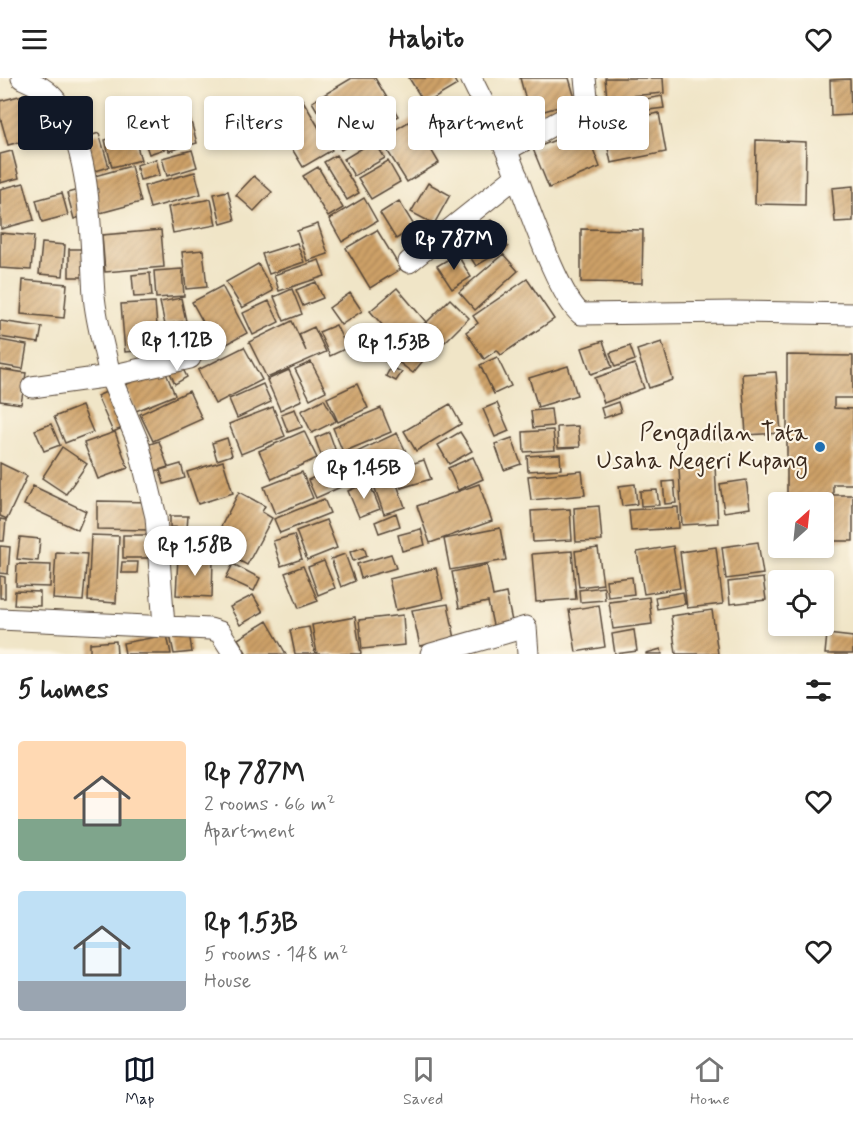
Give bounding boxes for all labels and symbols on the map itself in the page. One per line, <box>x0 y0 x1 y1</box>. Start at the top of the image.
pin: Rp 787M <box>399 220 509 271</box>
pin: Rp 1.12B <box>115 321 239 372</box>
pin: Rp 1.53B <box>332 323 456 374</box>
place label: Pengadilan Tata Usaha Negeri Kupang <box>597 418 809 479</box>
marker: Pengadilan Tata Usaha Negeri Kupang <box>813 440 827 454</box>
pin: Rp 1.45B <box>302 449 426 500</box>
north arrow <box>768 492 834 558</box>
pin: Rp 1.58B <box>133 526 257 577</box>

